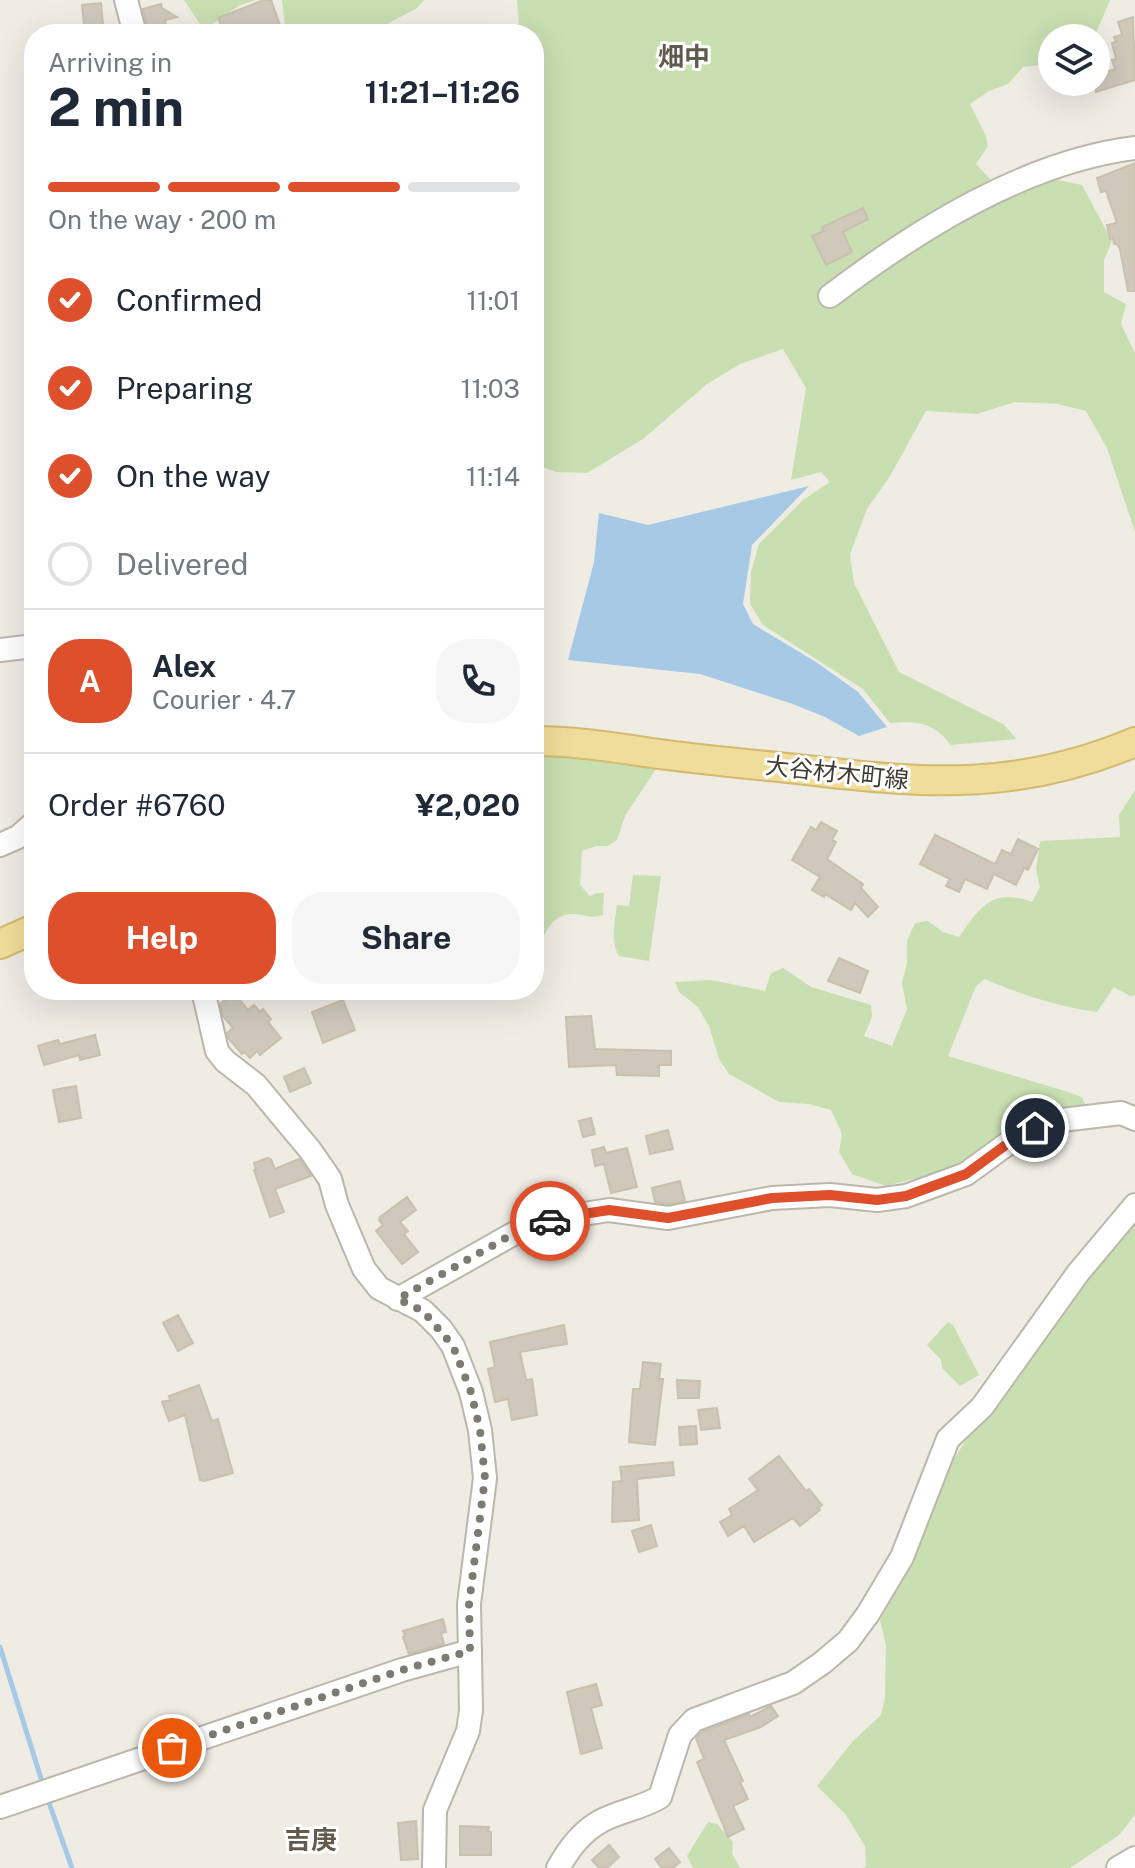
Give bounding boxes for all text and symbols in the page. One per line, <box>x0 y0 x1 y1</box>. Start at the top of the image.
map controls <box>1038 24 1110 96</box>
button: layers <box>1038 24 1110 96</box>
district label: 畑中 <box>658 41 710 72</box>
text: Arriving in <box>48 47 172 78</box>
text: 11:21–11:26 <box>365 74 520 110</box>
text: 2 min <box>48 77 184 138</box>
text: On the way · 200 m <box>48 204 276 235</box>
icon: check <box>48 278 92 322</box>
text: Confirmed <box>116 282 262 318</box>
text: 11:01 <box>466 285 520 316</box>
icon: check <box>48 366 92 410</box>
text: Preparing <box>116 370 253 406</box>
text: 11:03 <box>461 373 520 404</box>
icon: check <box>48 454 92 498</box>
text: On the way <box>116 458 270 494</box>
text: 11:14 <box>466 461 520 492</box>
text: Delivered <box>116 546 248 582</box>
button: phone <box>436 639 520 723</box>
text: Alex <box>152 648 216 684</box>
text: A <box>79 663 101 699</box>
text: Courier · 4.7 <box>152 684 296 715</box>
street label: 大谷材木町線 <box>764 751 910 793</box>
text: Order #6760 <box>48 787 226 823</box>
text: ¥2,020 <box>415 787 520 823</box>
button: Help <box>48 892 276 984</box>
button: Share <box>292 892 520 984</box>
pin <box>1001 1094 1069 1162</box>
icon: home <box>1013 1106 1057 1150</box>
courier <box>510 1181 590 1261</box>
icon: car <box>528 1199 572 1243</box>
pin <box>138 1714 206 1782</box>
icon: bag <box>150 1726 194 1770</box>
district label: 吉庚 <box>285 1824 337 1855</box>

